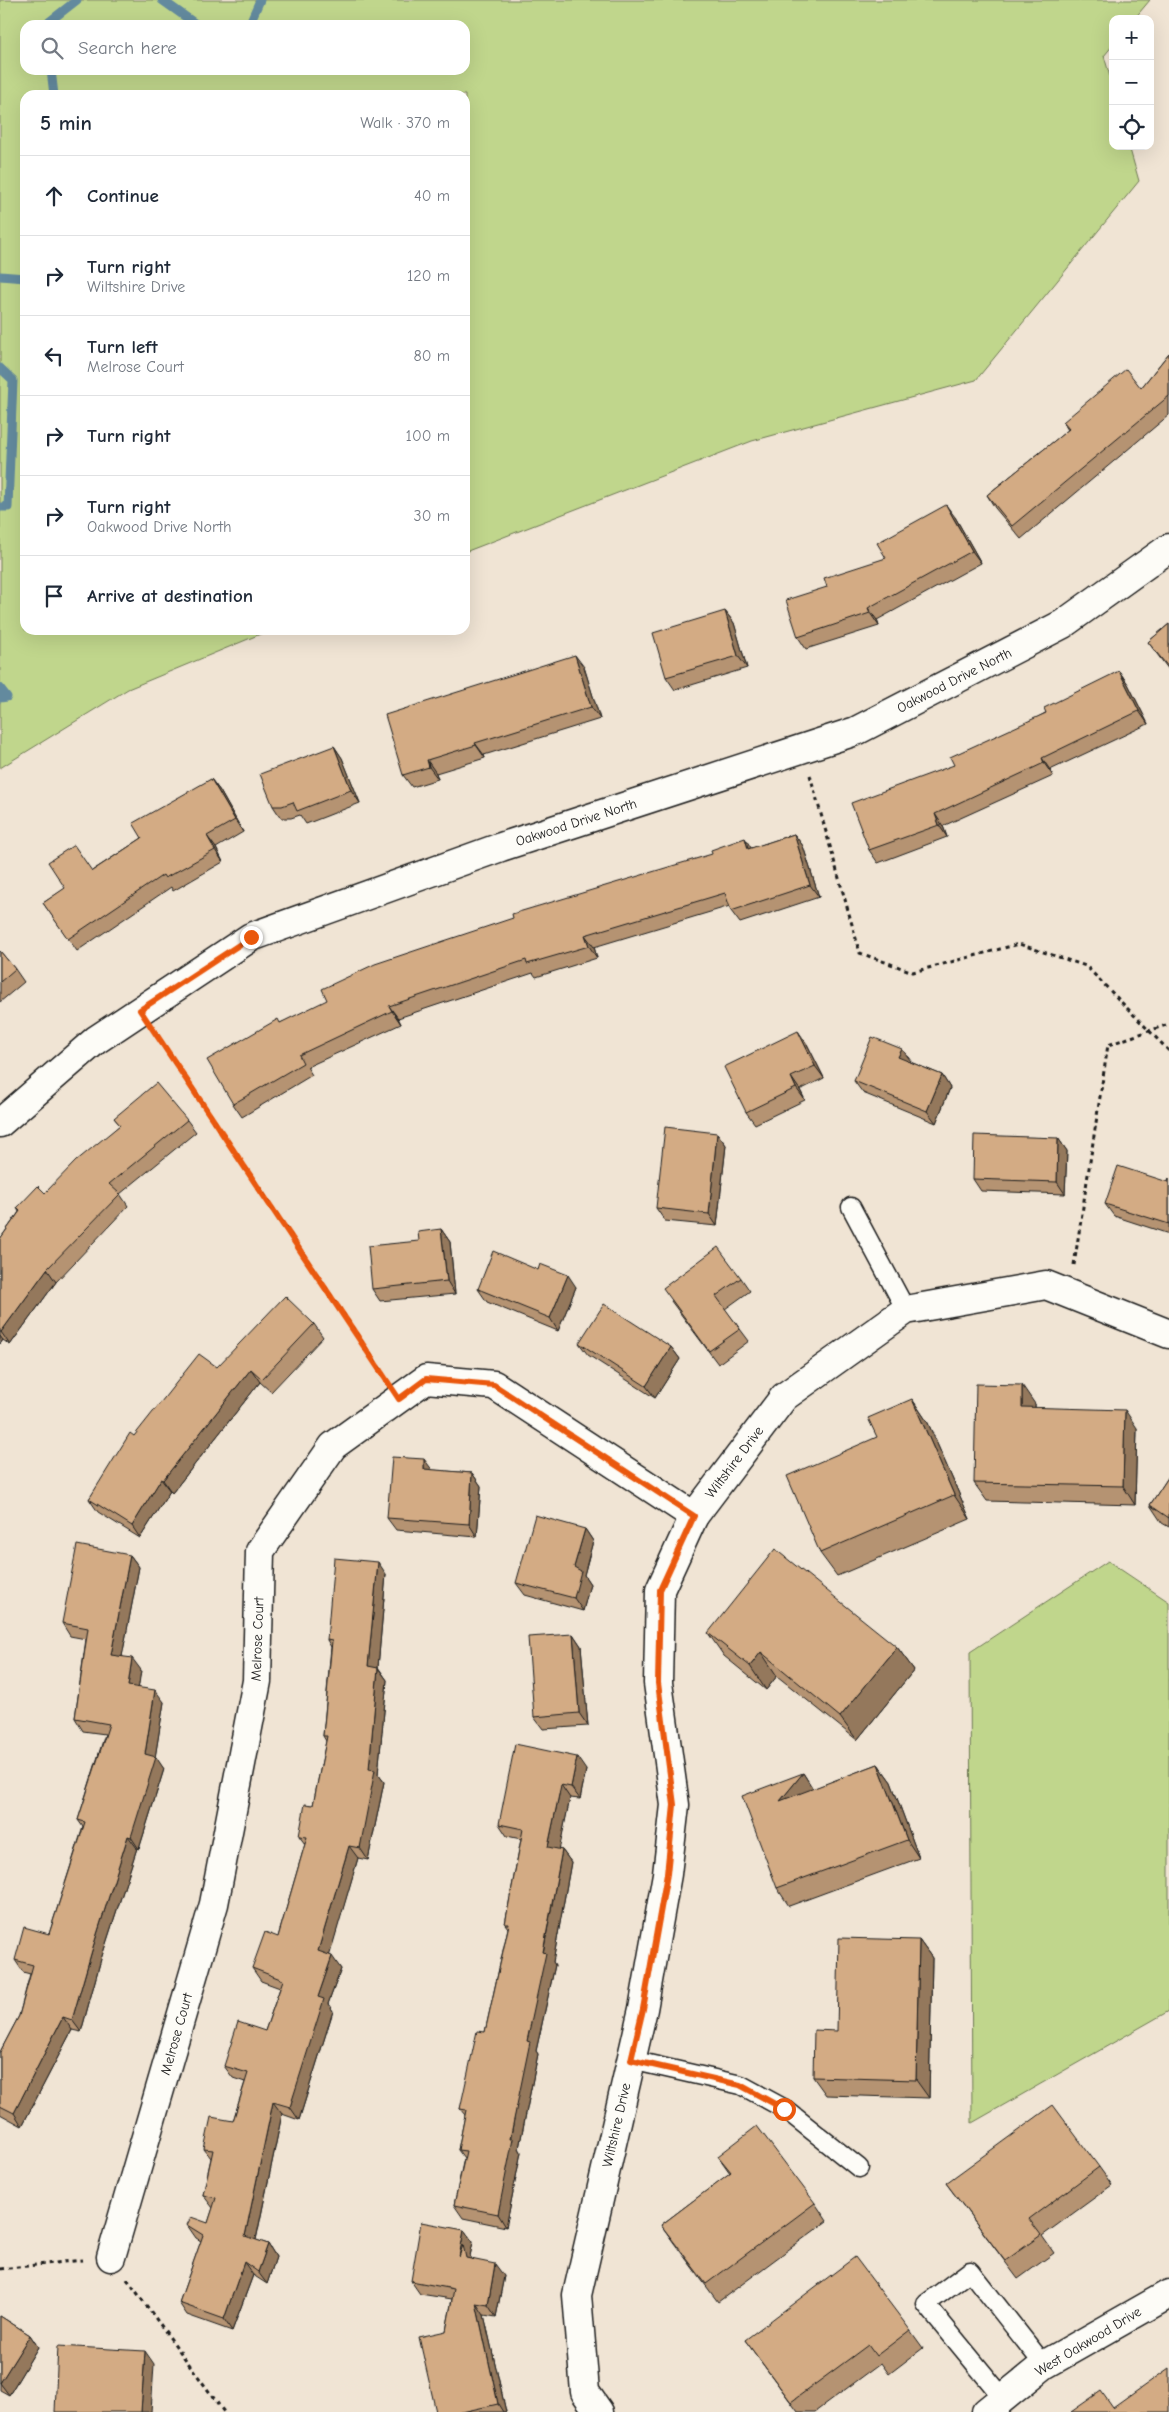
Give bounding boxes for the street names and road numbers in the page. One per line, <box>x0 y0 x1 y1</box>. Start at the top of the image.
street label: Oakwood Drive North <box>894 644 1014 717</box>
street label: Oakwood Drive North <box>513 795 639 850</box>
street label: Wiltshire Drive <box>702 1423 767 1502</box>
street label: Melrose Court <box>248 1595 268 1682</box>
street label: Melrose Court <box>157 1990 197 2077</box>
street label: Wiltshire Drive <box>599 2081 634 2169</box>
street label: West Oakwood Drive <box>1032 2303 1144 2380</box>

